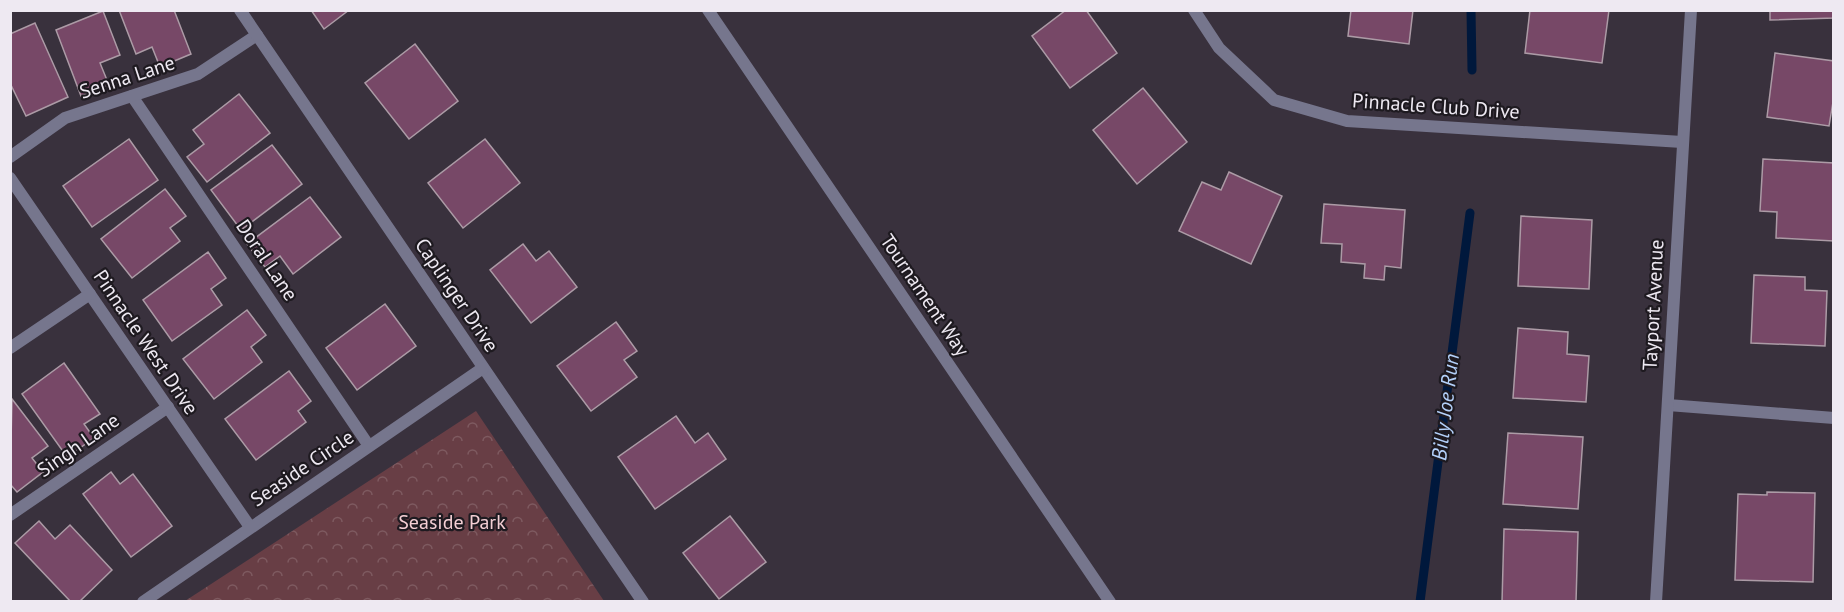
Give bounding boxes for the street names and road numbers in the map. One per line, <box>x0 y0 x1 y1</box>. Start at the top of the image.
street label: Senna Lane <box>76 49 178 105</box>
street label: Pinnacle Club Drive <box>1351 87 1521 125</box>
street label: Doral Lane <box>230 214 304 306</box>
street label: Tournament Way <box>875 229 976 362</box>
street label: Caplinger Drive <box>409 233 505 357</box>
street label: Tayport Avenue <box>1637 239 1669 371</box>
street label: Pinnacle West Drive <box>88 264 204 420</box>
street label: Singh Lane <box>32 407 124 483</box>
street label: Seaside Circle <box>245 424 359 512</box>

